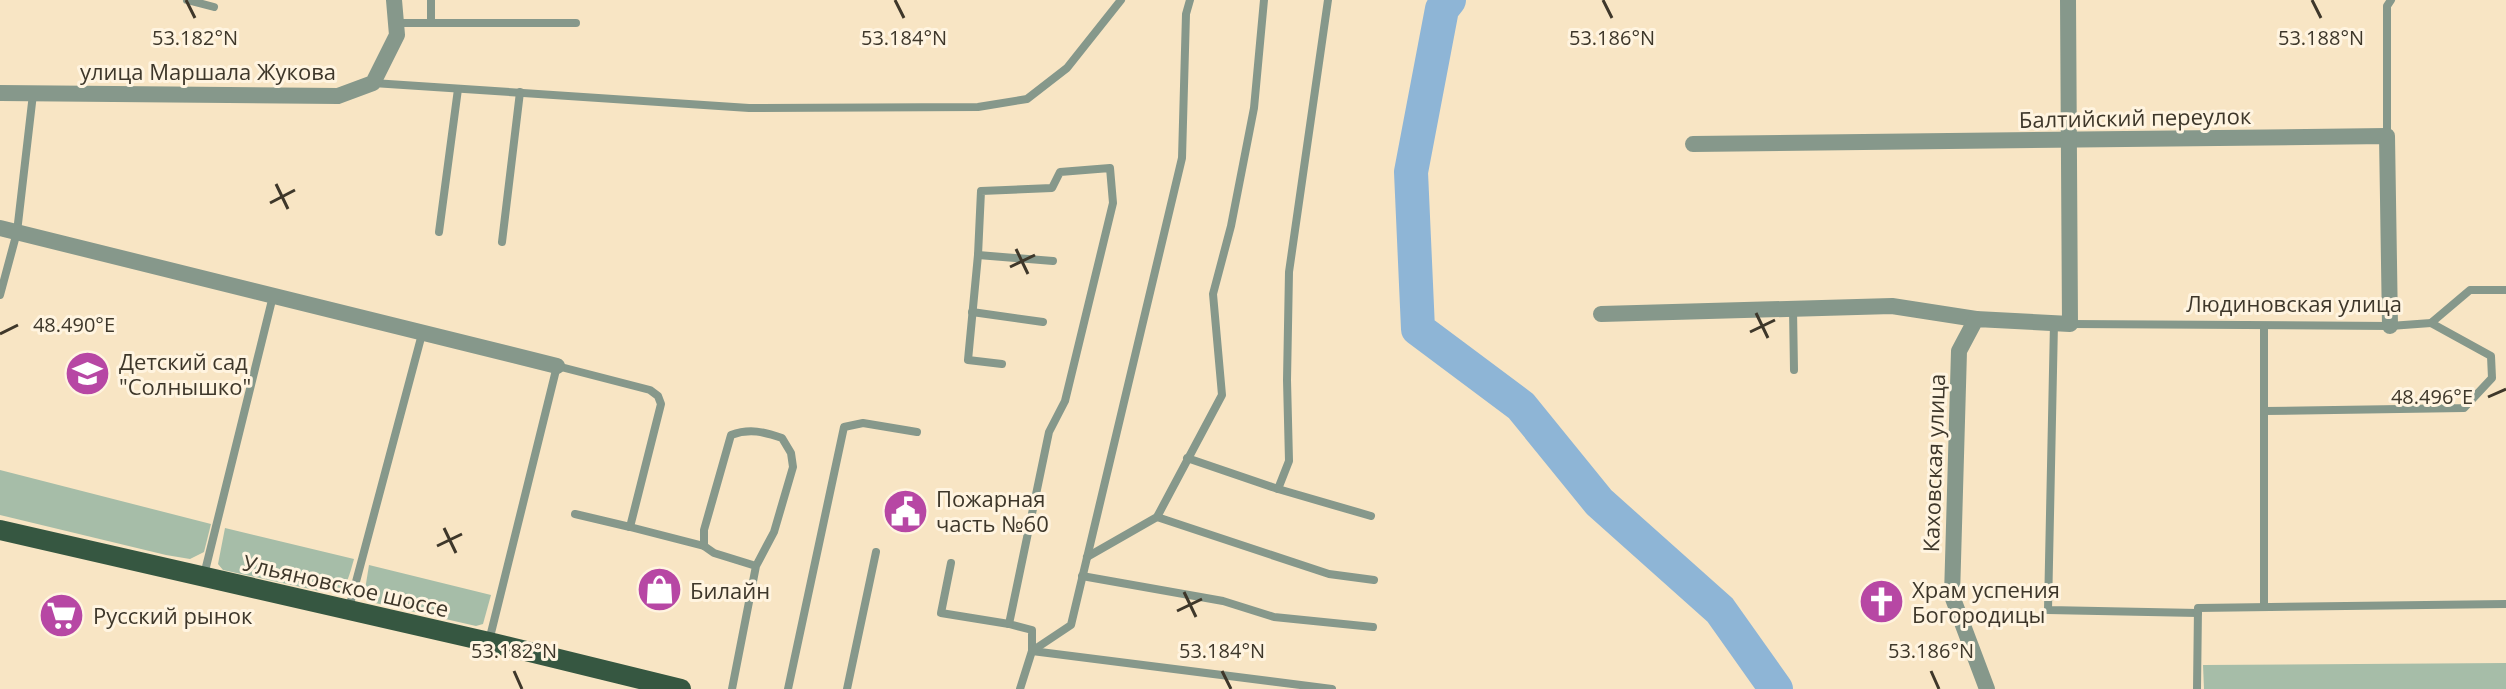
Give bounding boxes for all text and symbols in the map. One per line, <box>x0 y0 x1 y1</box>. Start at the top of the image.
text: 53.182°N <box>152 24 238 51</box>
text: 53.184°N <box>861 24 947 51</box>
text: 53.186°N <box>1569 24 1655 51</box>
text: 53.188°N <box>2278 24 2364 51</box>
street label: улица Маршала Жукова <box>80 56 336 86</box>
street label: Балтийский переулок <box>2019 100 2252 134</box>
street label: Людиновская улица <box>2186 288 2402 318</box>
text: 48.490°E <box>33 311 115 338</box>
place label: Детский сад "Солнышко" <box>119 346 251 401</box>
school or university icon: Детский сад "Солнышко" <box>64 350 112 398</box>
street label: Каховская улица <box>1915 373 1951 553</box>
text: 48.496°E <box>2391 383 2473 410</box>
place label: Пожарная часть №60 <box>936 483 1049 538</box>
public building icon: Пожарная часть №60 <box>881 487 929 535</box>
street label: Ульяновское шоссе <box>240 547 452 623</box>
shop icon: Билайн <box>635 566 683 614</box>
place label: Храм успения Богородицы <box>1912 574 2060 629</box>
place label: Билайн <box>690 575 770 605</box>
church icon: Храм успения Богородицы <box>1857 578 1905 626</box>
supermarket icon: Русский рынок <box>38 591 86 639</box>
place label: Русский рынок <box>93 600 253 630</box>
text: 53.182°N <box>471 637 557 664</box>
text: 53.184°N <box>1179 637 1265 664</box>
text: 53.186°N <box>1888 637 1974 664</box>

